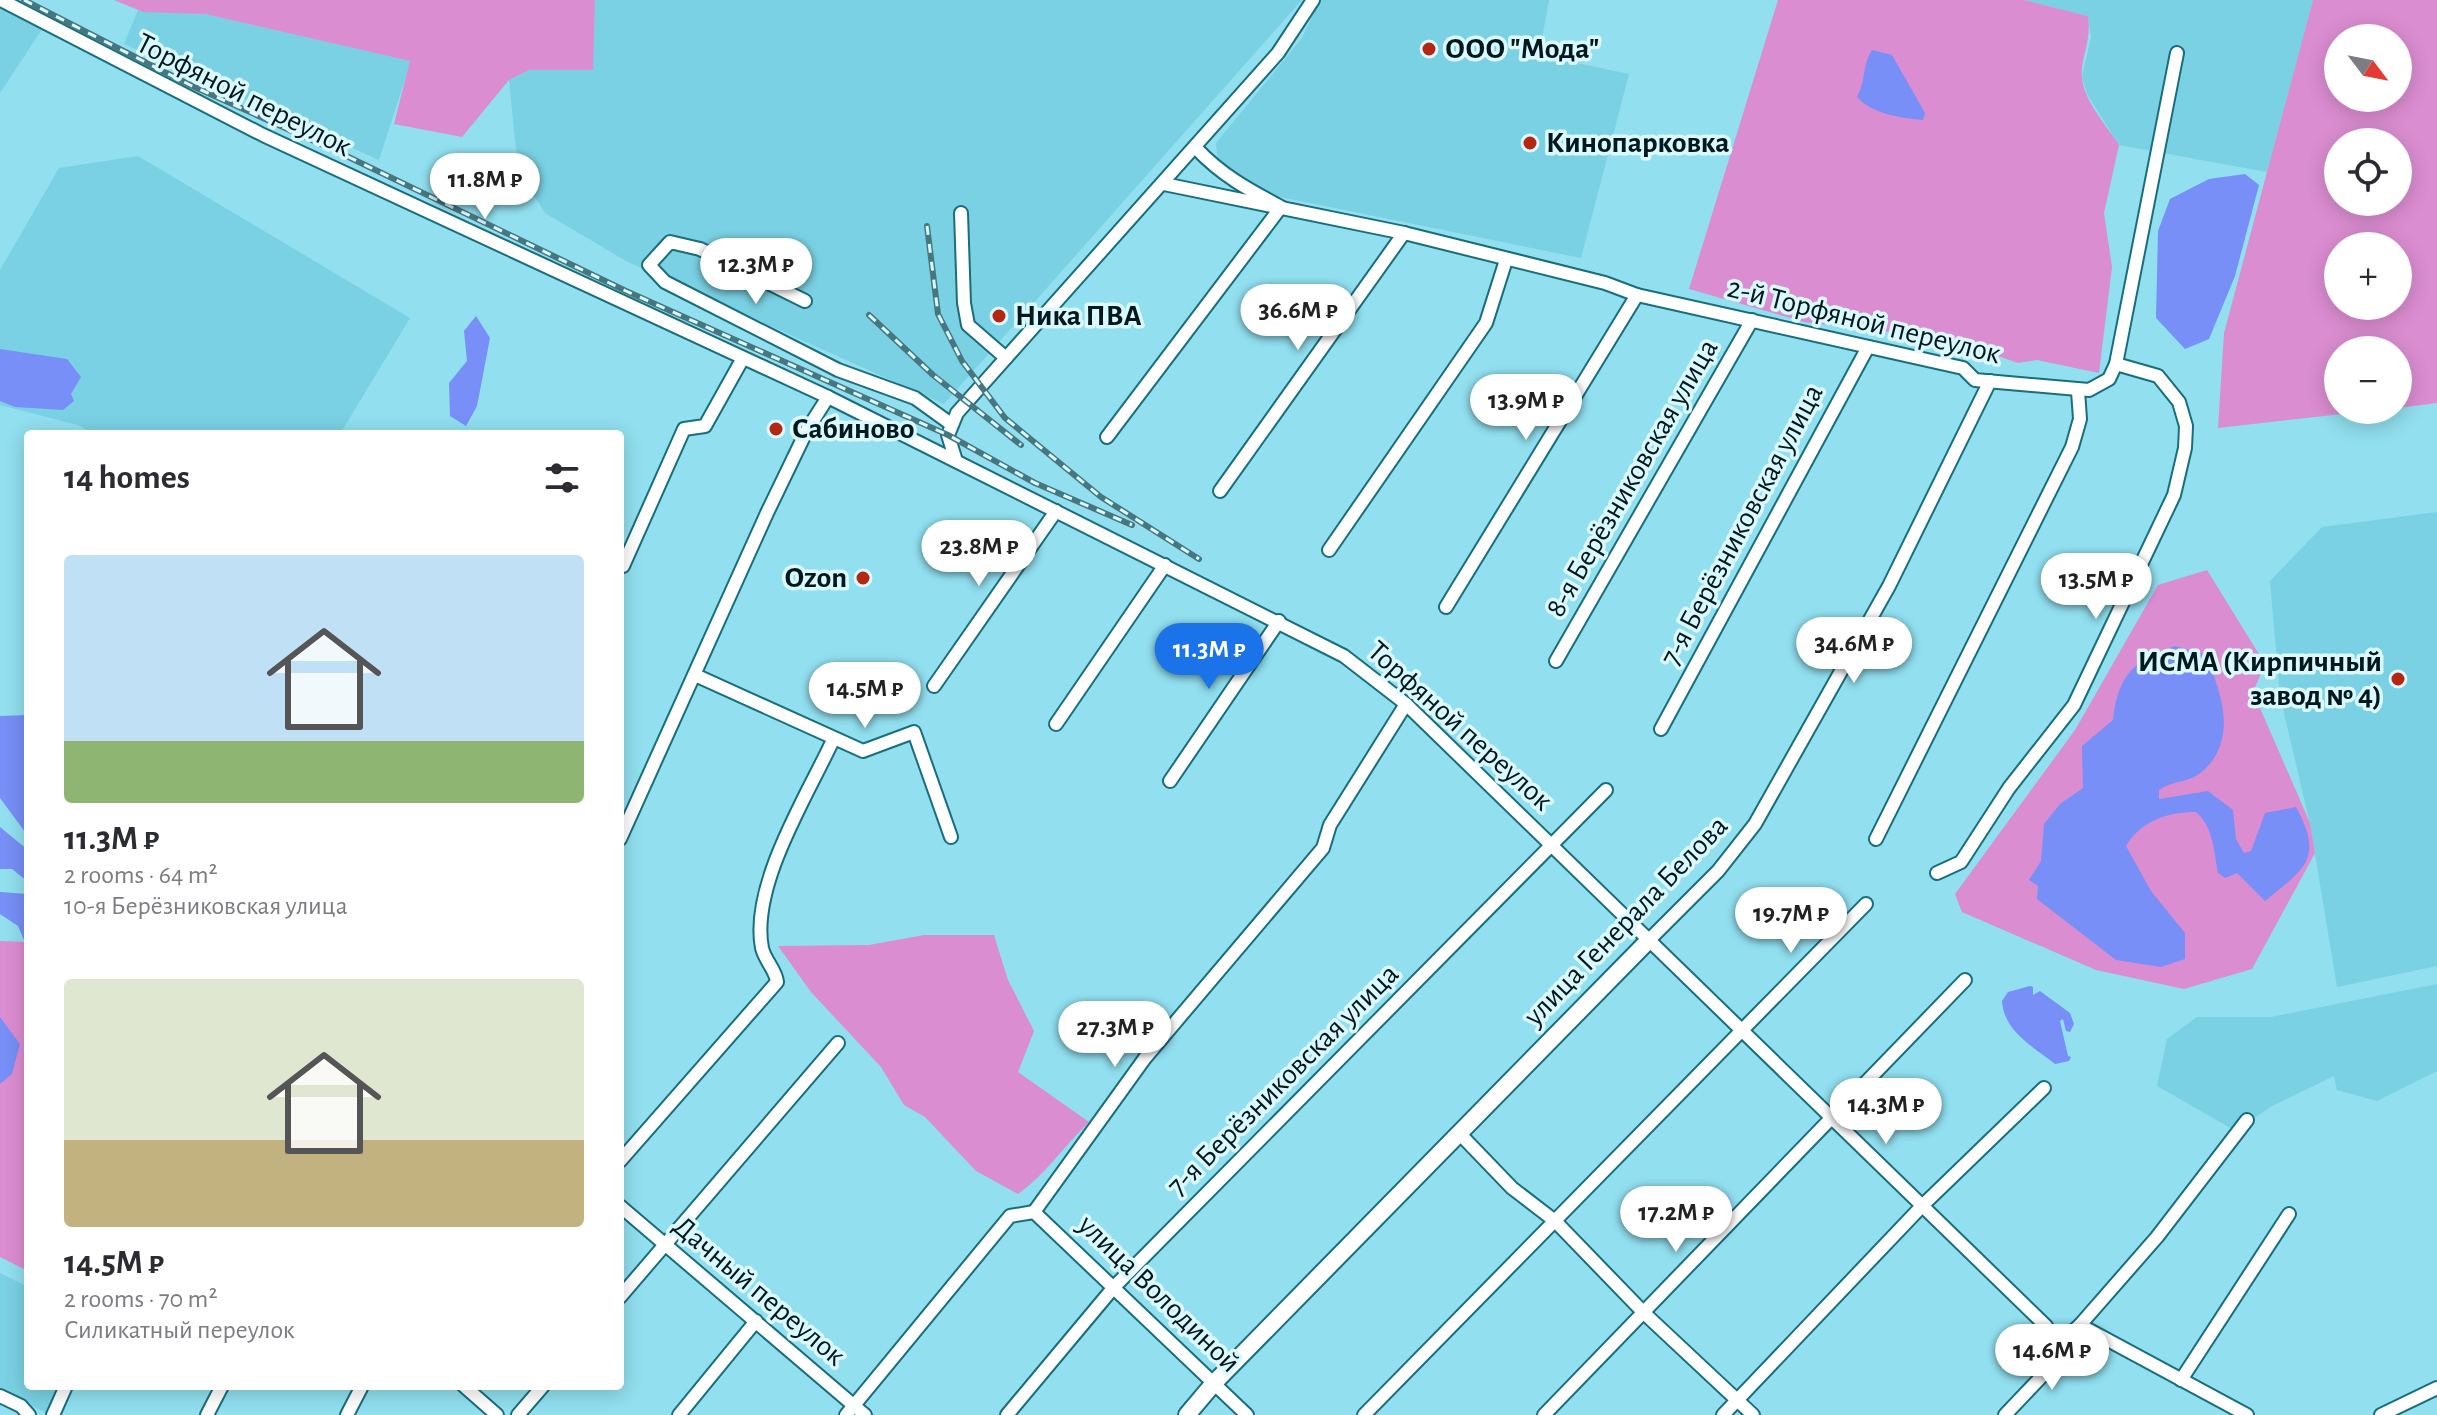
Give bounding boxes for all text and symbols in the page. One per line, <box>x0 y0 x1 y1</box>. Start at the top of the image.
north arrow <box>2324 24 2412 112</box>
map controls <box>2324 24 2412 424</box>
street label: Торфяной переулок <box>132 28 356 162</box>
place label: ООО "Мода" <box>1445 34 1599 64</box>
marker: ООО "Мода" <box>1420 40 1438 58</box>
place label: Кинопарковка <box>1546 128 1729 158</box>
button: locate <box>2324 128 2412 216</box>
marker: Кинопарковка <box>1521 134 1539 152</box>
pin: 11.8M ₽ <box>411 153 559 221</box>
text: 11.8M ₽ <box>448 166 522 192</box>
button: + <box>2324 232 2412 320</box>
pin: 12.3M ₽ <box>682 238 830 306</box>
text: 12.3M ₽ <box>718 251 794 277</box>
street label: 2-й Торфяной переулок <box>1724 273 2004 370</box>
pin: 36.6M ₽ <box>1224 284 1372 352</box>
text: 36.6M ₽ <box>1258 297 1338 323</box>
place label: Ника ПВА <box>1015 301 1142 331</box>
marker: Ника ПВА <box>990 307 1008 325</box>
street label: 8-я Берёзниковская улица <box>1540 334 1724 622</box>
button: − <box>2324 336 2412 424</box>
pin: 13.9M ₽ <box>1452 374 1600 442</box>
street label: 7-я Берёзниковская улица <box>1655 380 1829 670</box>
text: 13.9M ₽ <box>1488 387 1564 413</box>
place label: Сабиново <box>792 414 914 444</box>
marker: Сабиново <box>767 420 785 438</box>
icon: filters <box>540 456 584 500</box>
text: 14 homes <box>64 461 190 495</box>
pin: 23.8M ₽ <box>905 520 1053 588</box>
text: 23.8M ₽ <box>939 533 1019 559</box>
pin: 13.5M ₽ <box>2022 553 2170 621</box>
place label: Ozon <box>785 563 847 593</box>
text: 13.5M ₽ <box>2059 566 2133 592</box>
marker: Ozon <box>854 569 872 587</box>
icon: home <box>252 607 396 751</box>
pin: 34.6M ₽ <box>1780 617 1928 685</box>
pin: 11.3M ₽ <box>1135 623 1283 691</box>
text: 34.6M ₽ <box>1814 630 1894 656</box>
text: 11.3M ₽ <box>1173 636 1245 662</box>
street label: Торфяной переулок <box>1362 636 1558 816</box>
place label: ИСМА (Кирпичный завод № 4) <box>2138 647 2382 711</box>
pin: 14.5M ₽ <box>791 662 939 730</box>
marker: ИСМА (Кирпичный завод № 4) <box>2389 670 2407 688</box>
text: 14.5M ₽ <box>827 675 903 701</box>
street label: улица Генерала Белова <box>1518 810 1733 1032</box>
text: 11.3M ₽ <box>64 822 159 856</box>
text: 2 rooms · 64 m² <box>64 862 218 888</box>
pin: 19.7M ₽ <box>1717 887 1865 955</box>
text: 10-я Берёзниковская улица <box>64 893 348 919</box>
text: 19.7M ₽ <box>1753 900 1829 926</box>
street label: 7-я Берёзниковская улица <box>1162 959 1404 1201</box>
pin: 27.3M ₽ <box>1041 1001 1189 1069</box>
text: 27.3M ₽ <box>1076 1014 1154 1040</box>
icon: home <box>252 1031 396 1175</box>
pin: 14.3M ₽ <box>1812 1078 1960 1146</box>
text: 14.3M ₽ <box>1848 1091 1924 1117</box>
pin: 17.2M ₽ <box>1602 1186 1750 1254</box>
text: 17.2M ₽ <box>1638 1199 1714 1225</box>
street label: улица Володиной <box>1072 1209 1246 1378</box>
street label: Дачный переулок <box>667 1211 851 1371</box>
text: 14.5M ₽ <box>64 1246 164 1280</box>
text: 2 rooms · 70 m² <box>64 1286 217 1312</box>
text: Силикатный переулок <box>64 1317 295 1343</box>
pin: 14.6M ₽ <box>1978 1324 2126 1392</box>
text: 14.6M ₽ <box>2013 1337 2091 1363</box>

